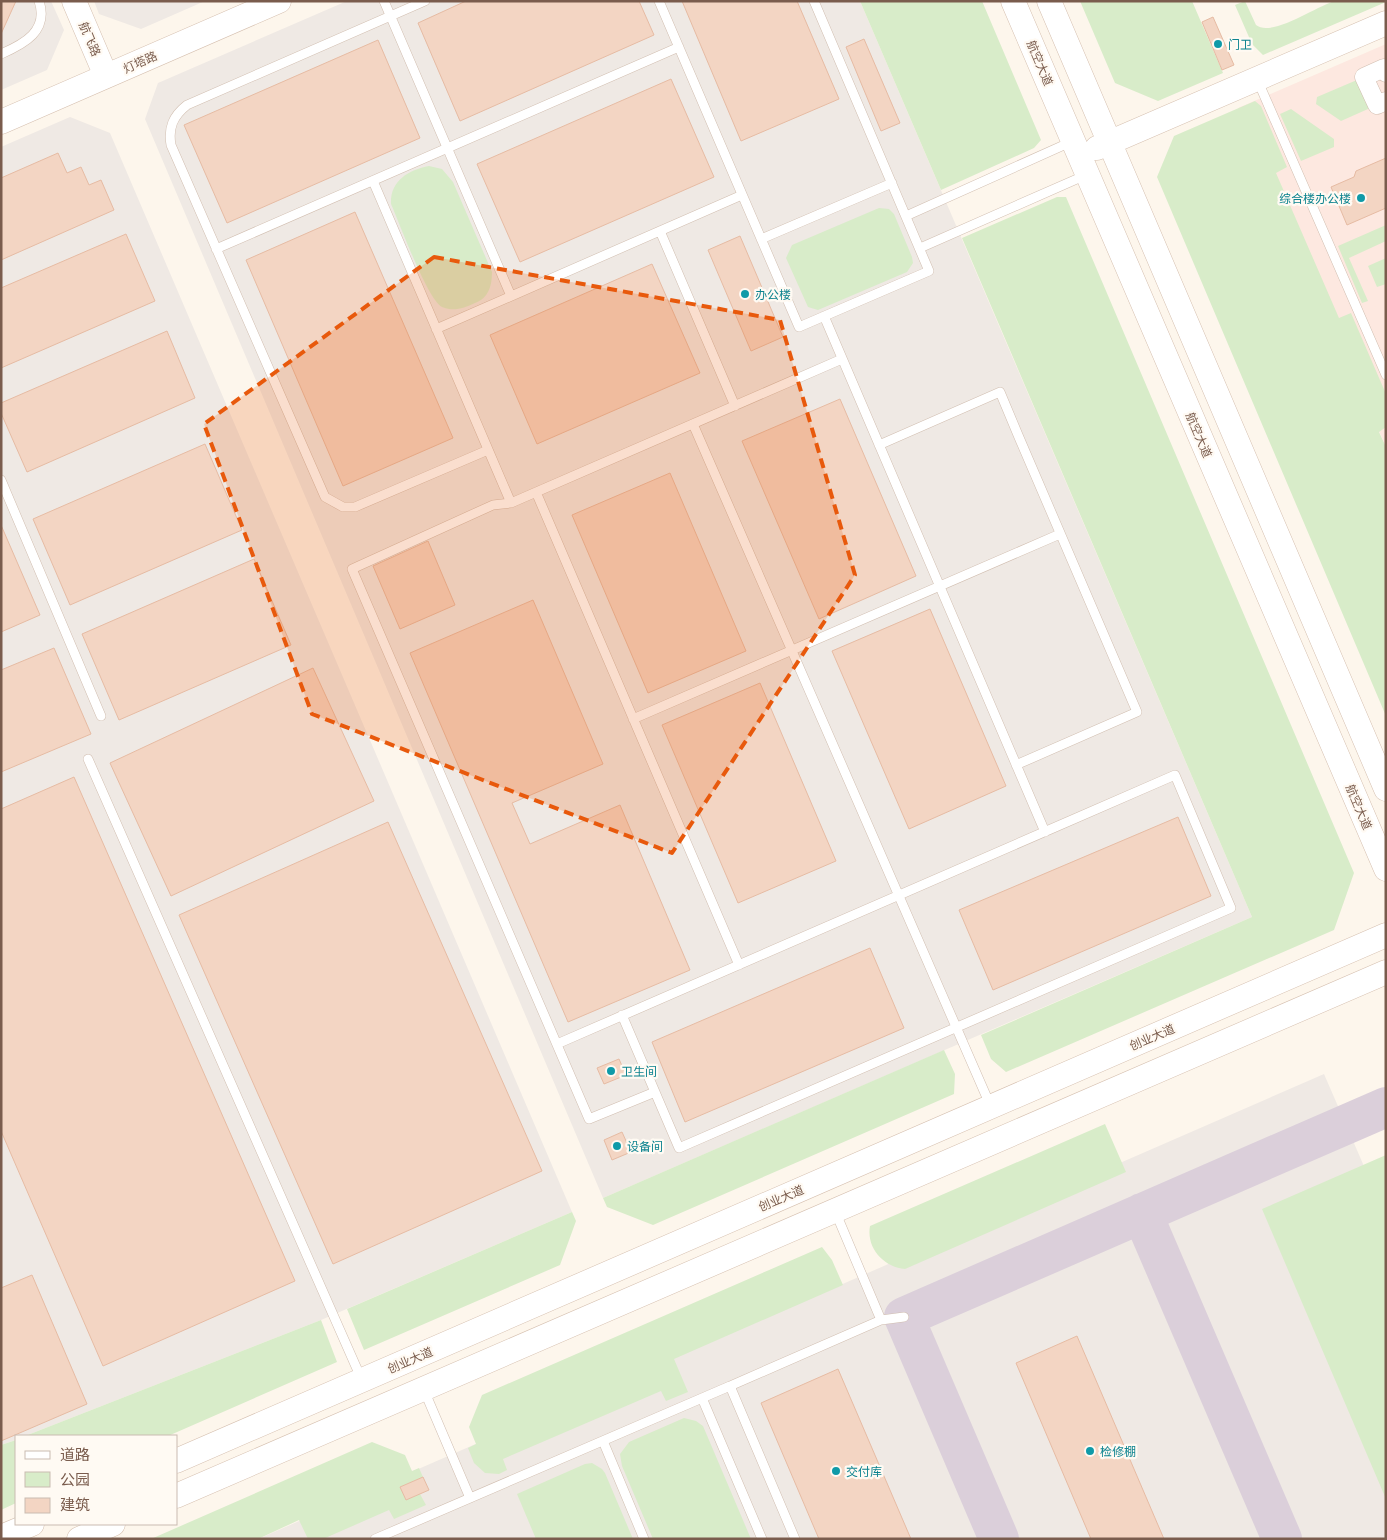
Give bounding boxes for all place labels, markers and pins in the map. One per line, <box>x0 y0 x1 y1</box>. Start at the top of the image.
place label: 门卫 <box>1228 36 1252 53</box>
marker: 门卫 <box>1212 38 1224 50</box>
place label: 综合楼办公楼 <box>1279 190 1351 207</box>
marker: 综合楼办公楼 <box>1355 192 1367 204</box>
place label: 办公楼 <box>755 286 791 303</box>
marker: 办公楼 <box>739 288 751 300</box>
place label: 卫生间 <box>621 1063 657 1080</box>
marker: 卫生间 <box>605 1065 617 1077</box>
place label: 设备间 <box>627 1138 663 1155</box>
marker: 设备间 <box>611 1140 623 1152</box>
place label: 检修棚 <box>1100 1443 1136 1460</box>
marker: 检修棚 <box>1084 1445 1096 1457</box>
place label: 交付库 <box>846 1463 882 1480</box>
marker: 交付库 <box>830 1465 842 1477</box>

